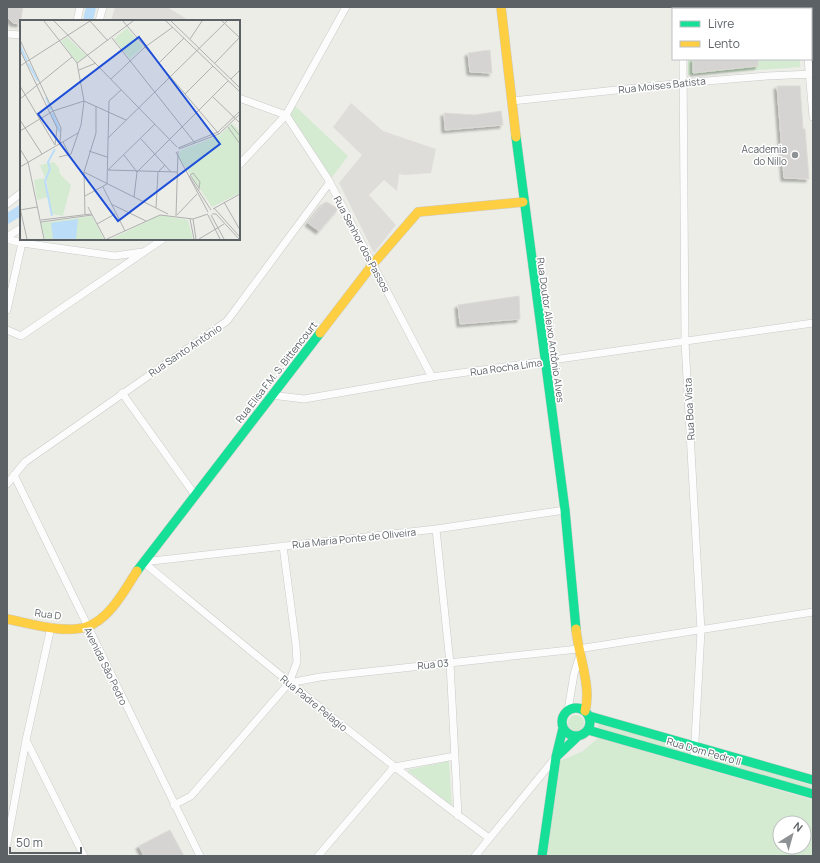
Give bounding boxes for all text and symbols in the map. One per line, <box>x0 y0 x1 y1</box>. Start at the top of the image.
legend <box>672 8 812 60</box>
text: Livre <box>708 15 734 32</box>
inset map <box>20 20 240 240</box>
text: Lento <box>708 35 740 52</box>
street label: Rua Moises Batista <box>618 73 706 97</box>
place label: Academia do Nillo <box>742 142 787 168</box>
marker: Academia do Nillo <box>790 150 800 160</box>
street label: Rua Senhor dos Passos <box>331 193 393 295</box>
street label: Rua Doutor Aleixo Antônio Alves <box>534 257 568 403</box>
street label: Rua Elisa F.M. S. Bittencourt <box>232 318 320 426</box>
street label: Rua Santo Antônio <box>146 320 224 380</box>
street label: Rua Rocha Lima <box>469 355 543 379</box>
street label: Rua Boa Vista <box>680 377 698 441</box>
street label: Rua Maria Ponte de Oliveira <box>291 525 417 551</box>
street label: Rua D <box>34 605 62 623</box>
street label: Avenida São Pedro <box>81 625 131 707</box>
street label: Rua 03 <box>417 655 449 673</box>
street label: Rua Padre Pelagio <box>278 672 350 734</box>
street label: Rua Dom Pedro II <box>665 734 743 768</box>
north arrow <box>772 815 812 855</box>
text: N <box>791 818 806 835</box>
scale bar <box>10 829 81 855</box>
text: 50 m <box>16 834 43 851</box>

